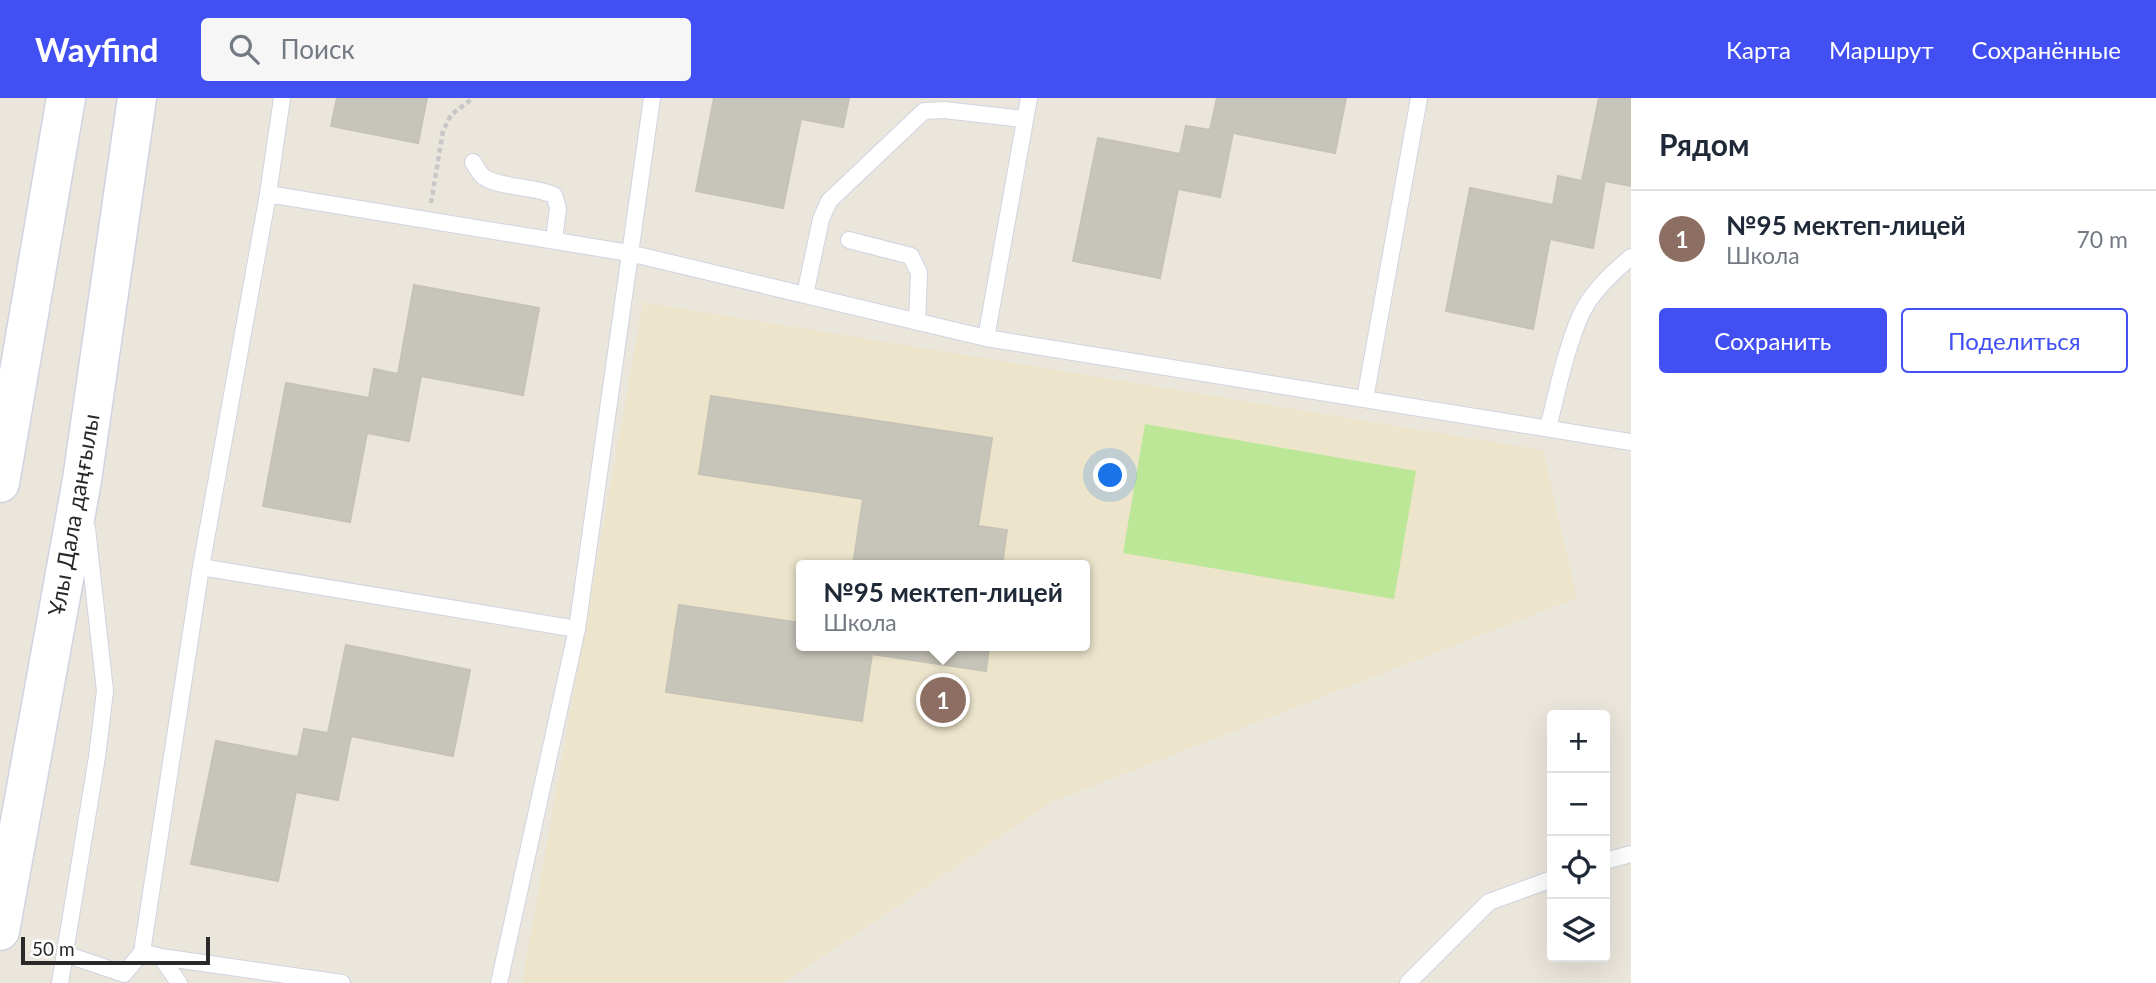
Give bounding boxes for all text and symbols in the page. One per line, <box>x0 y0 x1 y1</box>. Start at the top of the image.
search box <box>201 18 691 81</box>
text: Wayfind <box>35 29 159 69</box>
icon: search <box>225 30 263 68</box>
text: Поиск <box>281 33 355 65</box>
text: Карта <box>1726 35 1791 64</box>
text: Маршрут <box>1829 35 1934 64</box>
text: Сохранённые <box>1972 35 2121 64</box>
text: Рядом <box>1659 126 1749 162</box>
text: №95 мектеп-лицей <box>1726 209 1966 241</box>
text: 1 <box>1675 225 1689 253</box>
text: 70 m <box>2077 225 2128 253</box>
text: Школа <box>1726 241 1800 269</box>
button: Сохранить <box>1659 308 1887 373</box>
button: Поделиться <box>1901 308 2128 373</box>
street label: Ұлы Дала даңғылы <box>41 411 105 618</box>
your location <box>1093 458 1127 492</box>
popup <box>796 560 1090 651</box>
text: №95 мектеп-лицей <box>823 576 1063 608</box>
text: Школа <box>823 608 897 636</box>
pin: 1 <box>920 674 966 726</box>
map controls <box>1547 710 1610 962</box>
button: + <box>1547 710 1610 773</box>
button: − <box>1547 773 1610 836</box>
button: locate <box>1547 836 1610 899</box>
button: layers <box>1547 899 1610 962</box>
scale bar <box>21 934 210 966</box>
text: 50 m <box>32 937 75 960</box>

